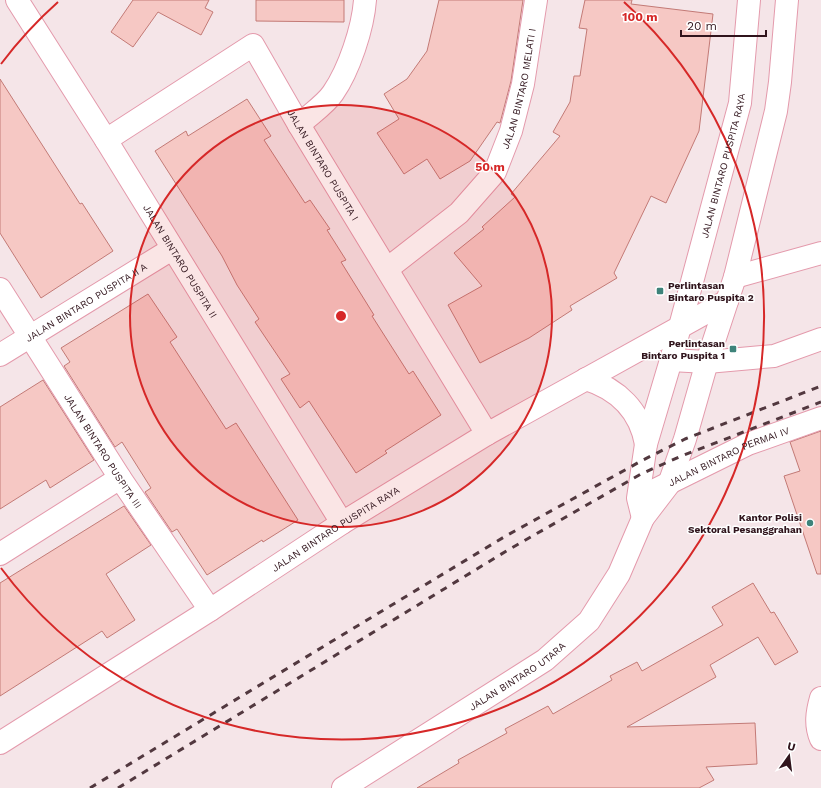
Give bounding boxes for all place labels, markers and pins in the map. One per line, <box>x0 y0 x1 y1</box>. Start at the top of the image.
place label: Perlintasan Bintaro Puspita 2 <box>668 280 754 303</box>
marker: Perlintasan Bintaro Puspita 2 <box>655 286 665 296</box>
centre of rings <box>334 309 348 323</box>
place label: Perlintasan Bintaro Puspita 1 <box>641 338 725 361</box>
marker: Perlintasan Bintaro Puspita 1 <box>728 344 738 354</box>
place label: Kantor Polisi Sektoral Pesanggrahan <box>688 512 802 535</box>
marker: Kantor Polisi Sektoral Pesanggrahan <box>805 518 815 528</box>

